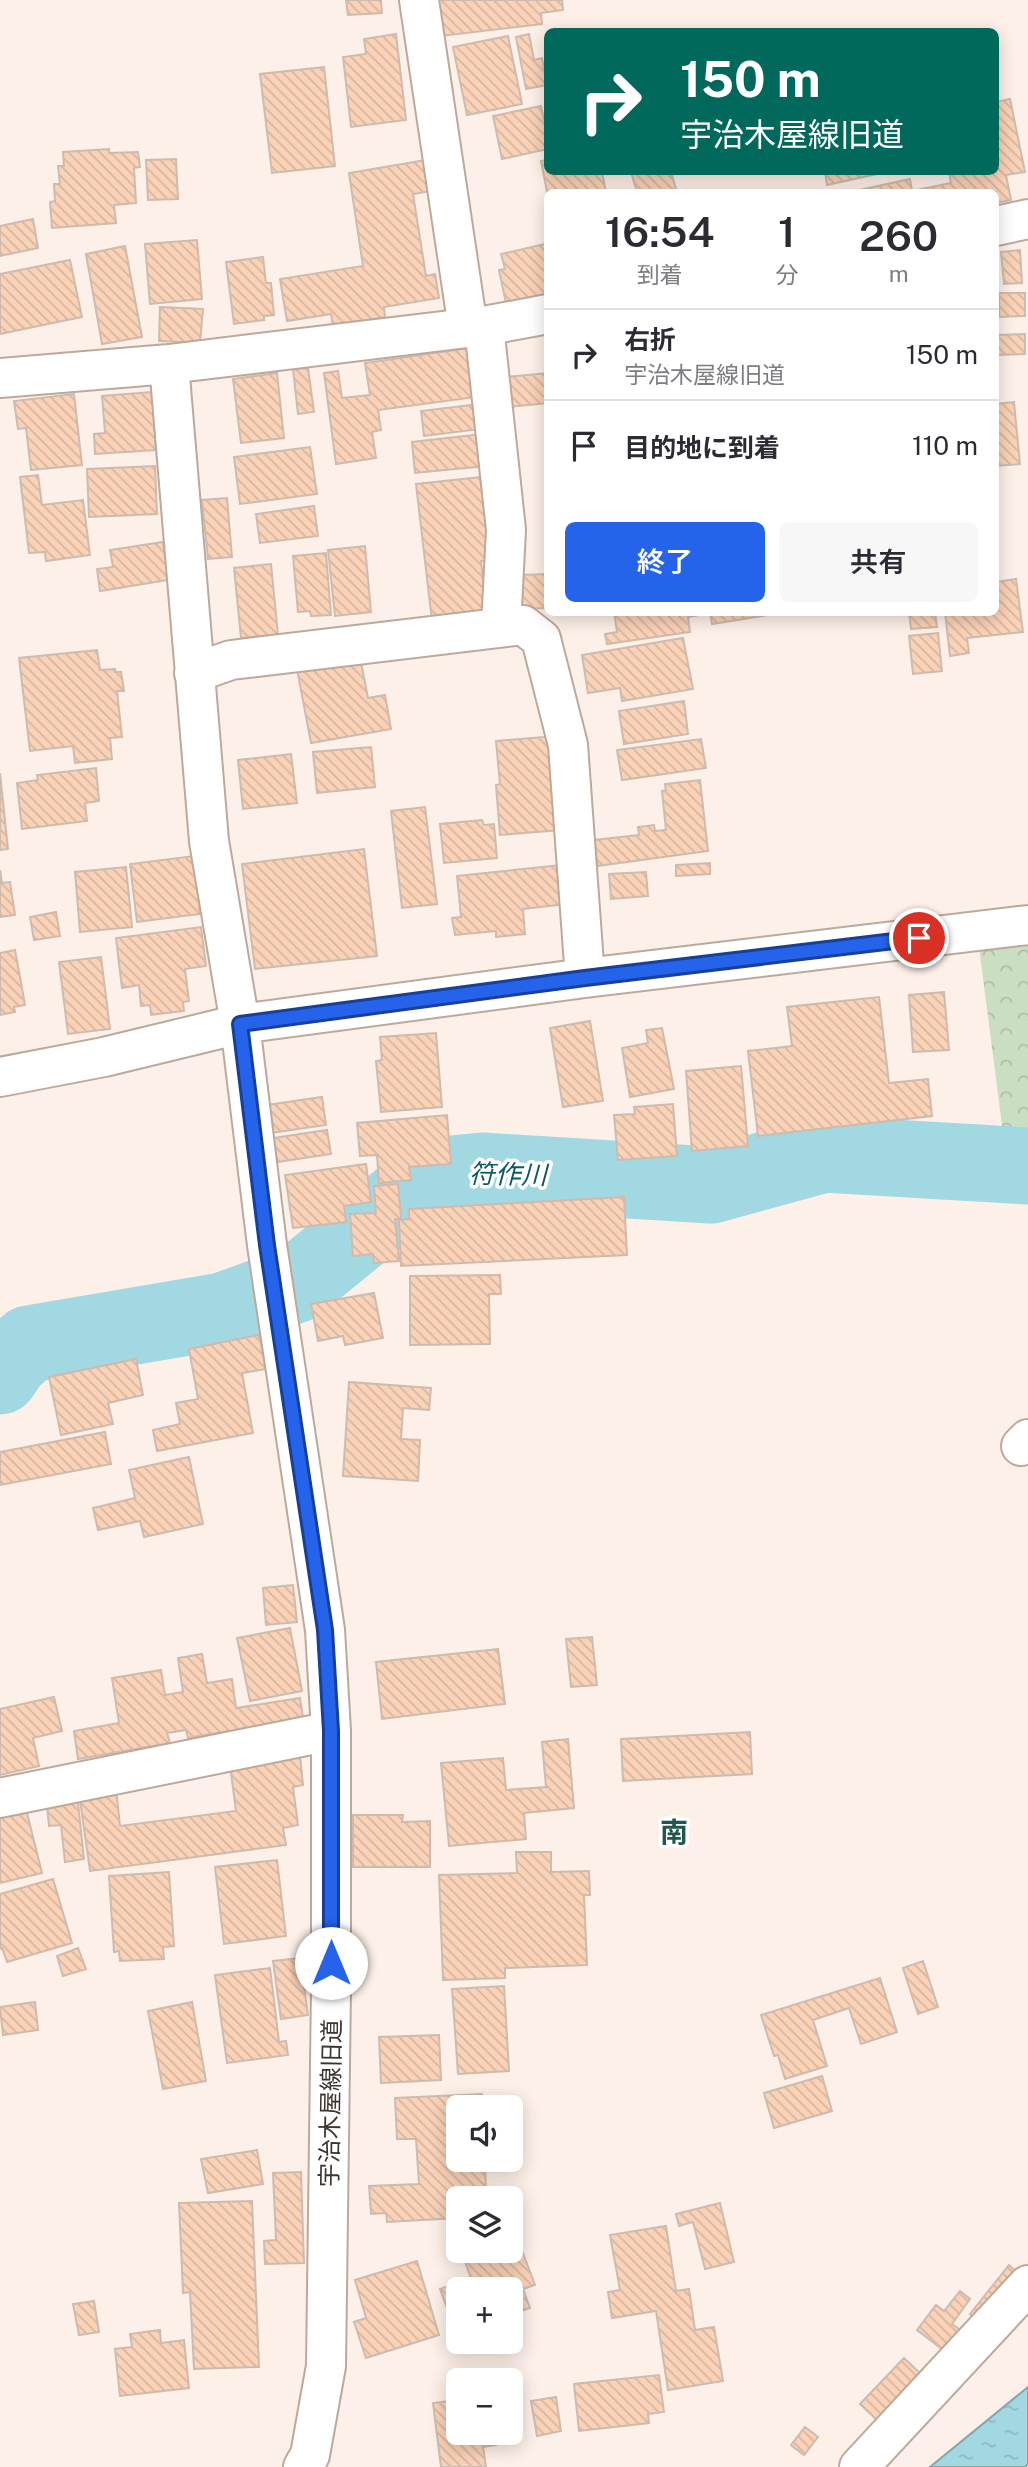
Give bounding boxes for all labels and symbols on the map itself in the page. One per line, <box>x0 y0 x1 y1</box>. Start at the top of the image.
pin <box>889 908 949 968</box>
water label: 符作川 <box>469 1158 550 1190</box>
district label: 南 <box>660 1815 688 1848</box>
position arrow <box>294 1926 368 2000</box>
street label: 宇治木屋線旧道 <box>315 2019 345 2187</box>

